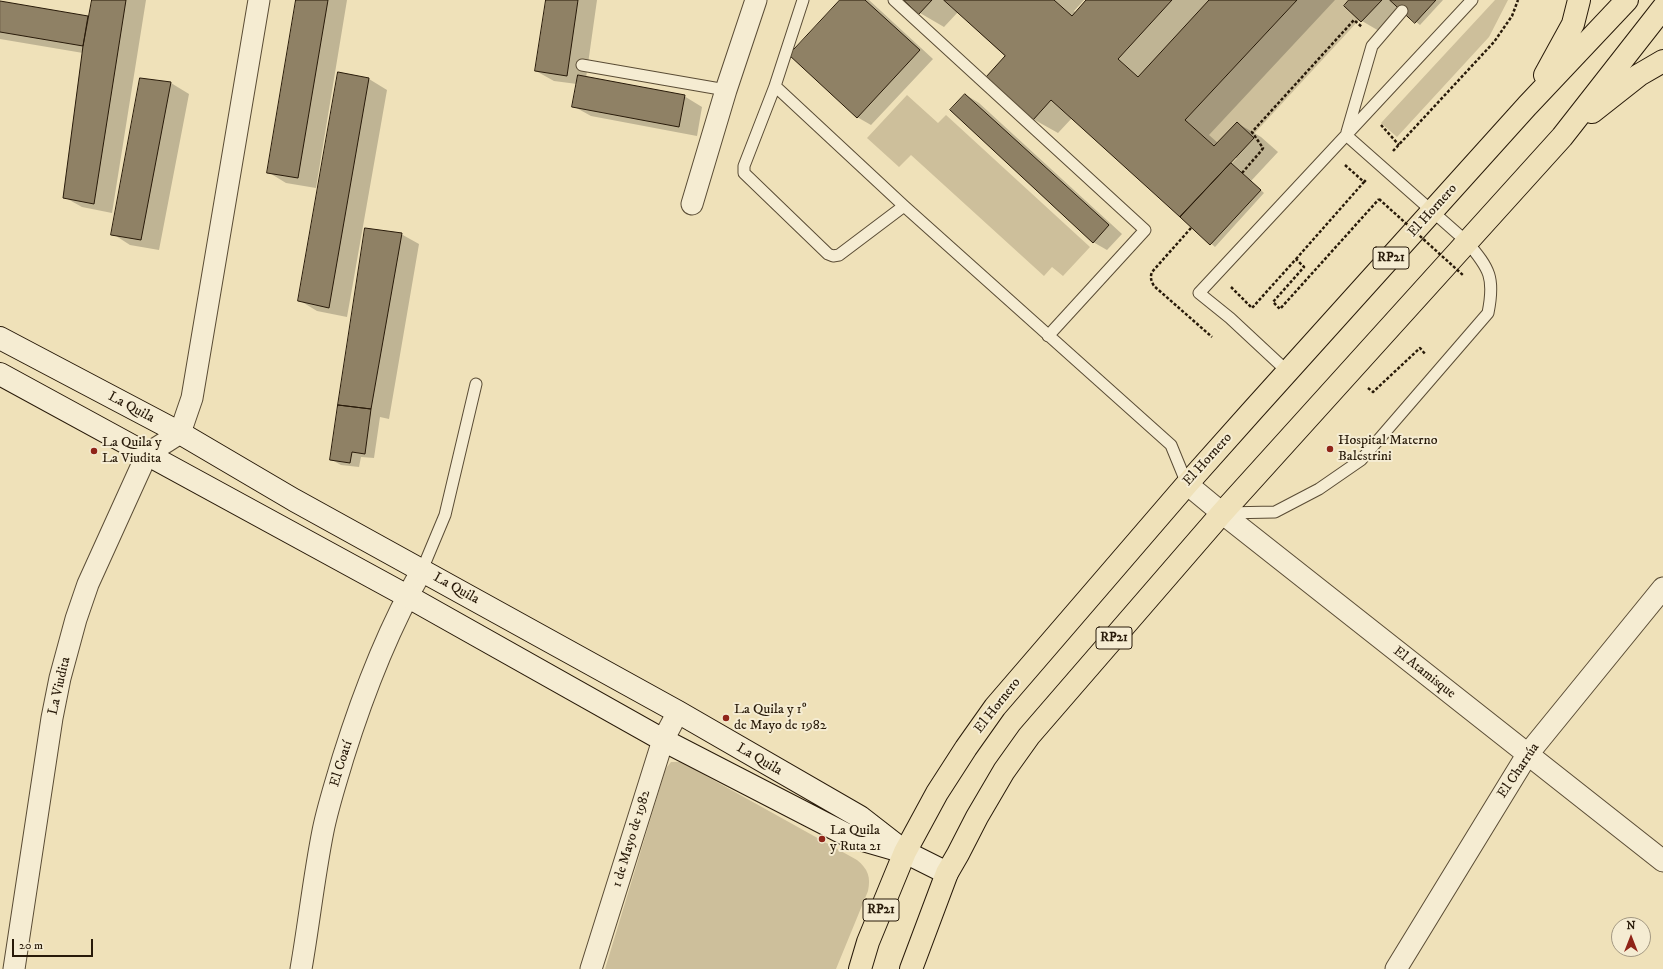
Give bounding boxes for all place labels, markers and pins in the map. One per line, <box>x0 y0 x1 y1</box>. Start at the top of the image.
place label: Hospital Materno Balestrini <box>1338 433 1438 466</box>
place label: La Quila y La Viudita <box>102 435 162 468</box>
marker: Hospital Materno Balestrini <box>1325 444 1335 454</box>
marker: La Quila y La Viudita <box>89 446 99 456</box>
place label: La Quila y 1º de Mayo de 1982 <box>734 702 827 734</box>
marker: La Quila y 1º de Mayo de 1982 <box>721 713 731 723</box>
place label: La Quila y Ruta 21 <box>830 823 881 856</box>
marker: La Quila y Ruta 21 <box>817 834 827 844</box>

